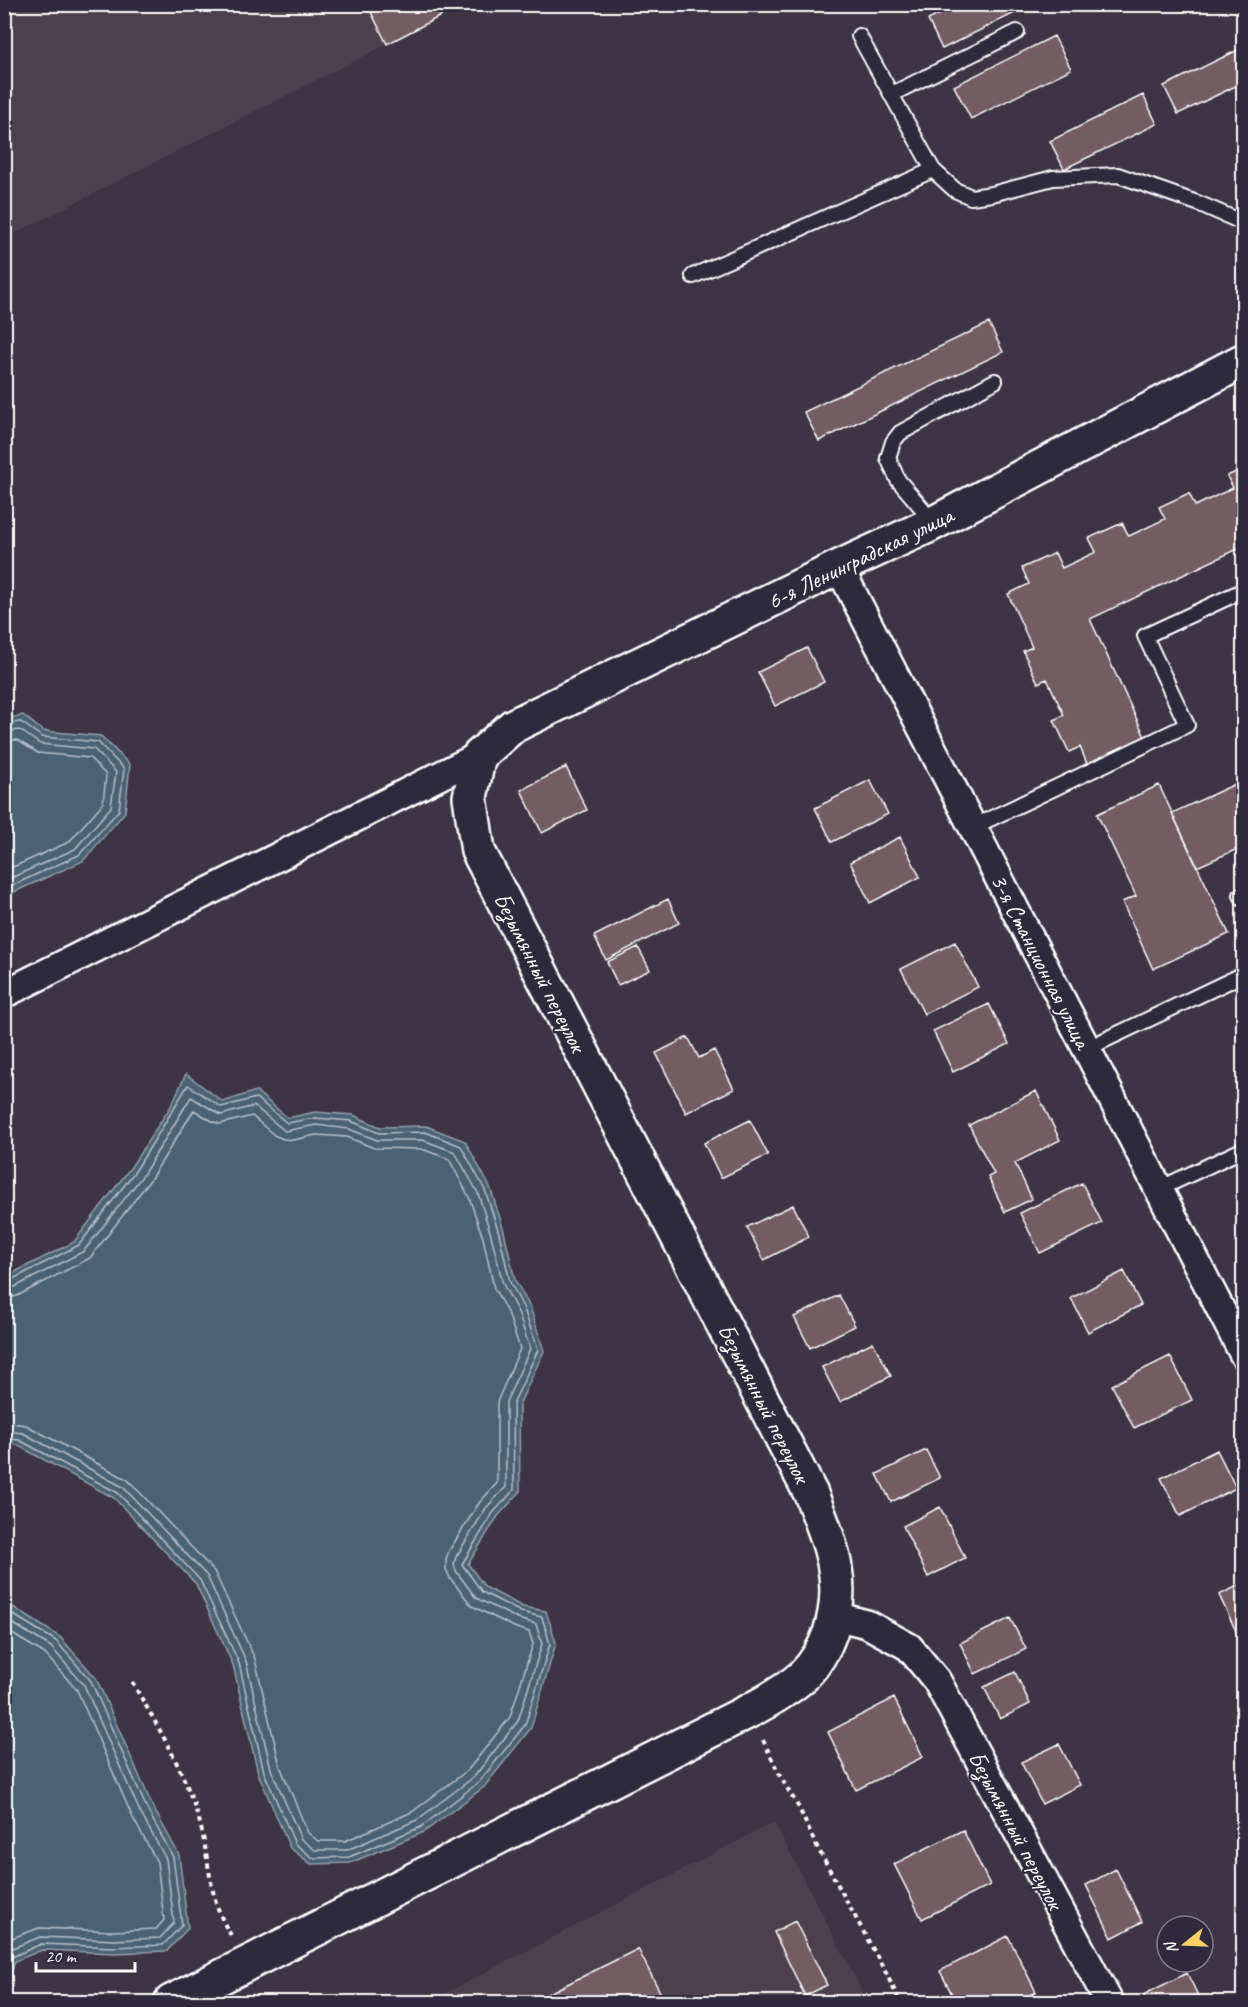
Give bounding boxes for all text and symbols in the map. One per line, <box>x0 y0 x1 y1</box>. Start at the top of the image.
street label: 6-я Ленинградская улица <box>762 499 960 616</box>
street label: 3-я Станционная улица <box>984 869 1099 1055</box>
street label: Безымянный переулок <box>486 887 594 1059</box>
street label: Безымянный переулок <box>710 1318 818 1490</box>
street label: Безымянный переулок <box>961 1746 1071 1917</box>
north arrow <box>1155 1914 1215 1974</box>
scale bar <box>36 1935 135 1973</box>
text: N <box>1160 1938 1183 1956</box>
text: 20 m <box>45 1945 78 1967</box>

